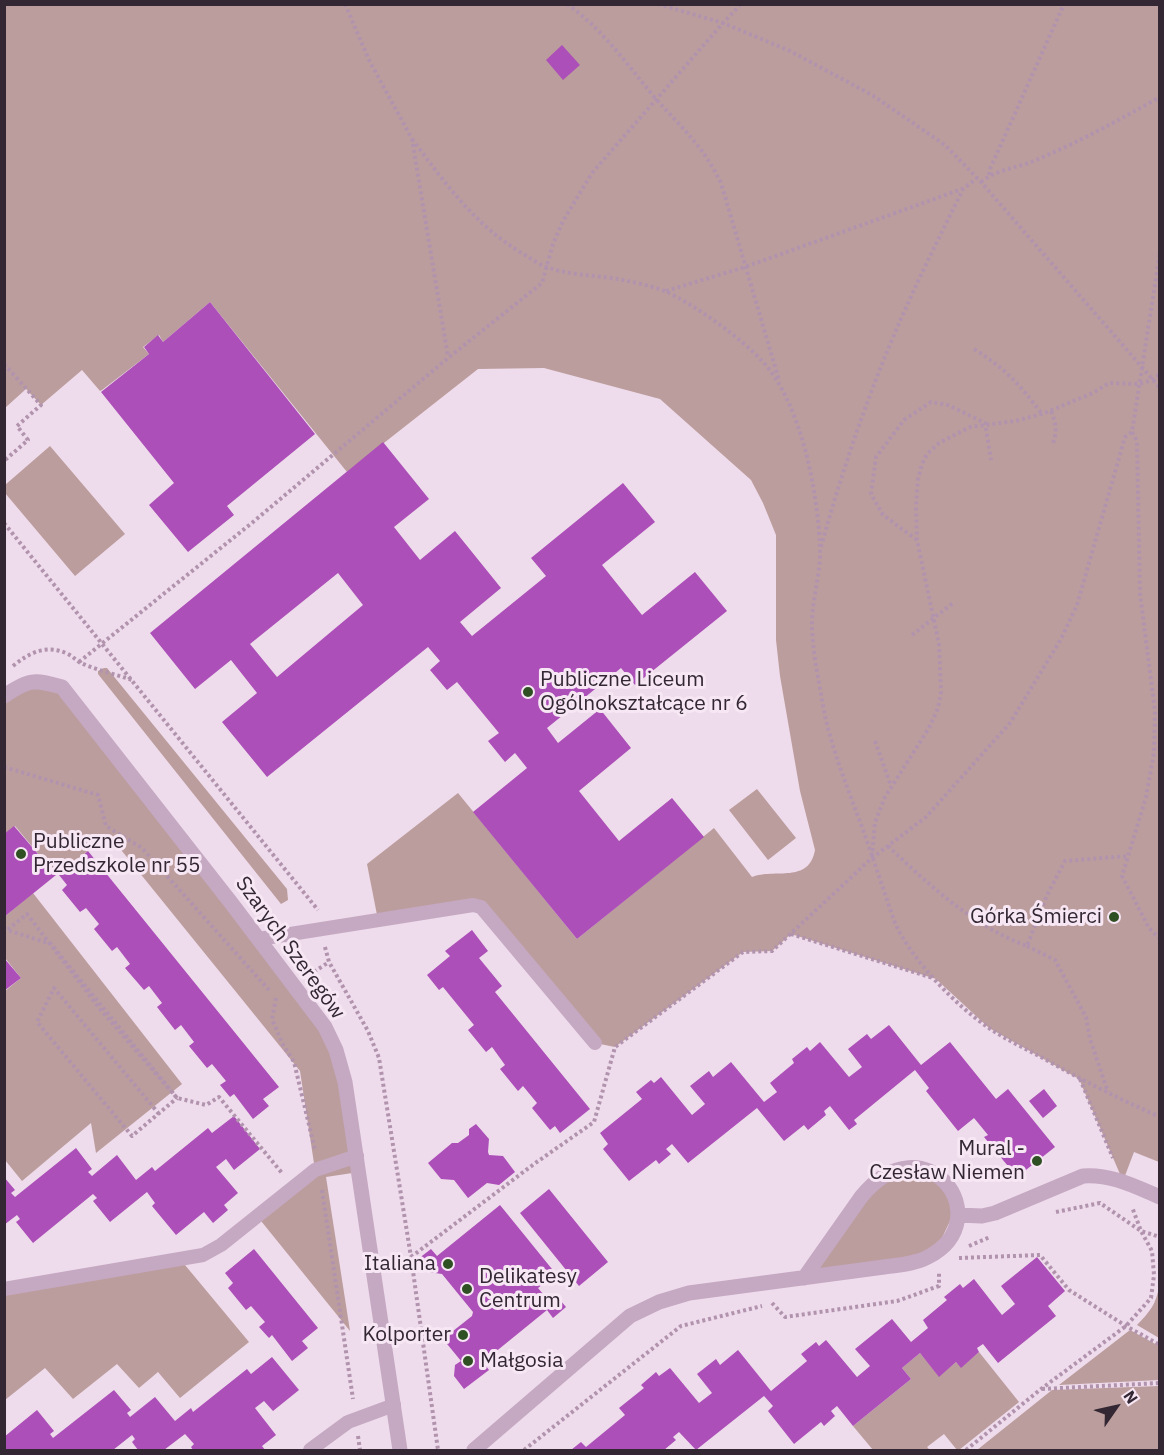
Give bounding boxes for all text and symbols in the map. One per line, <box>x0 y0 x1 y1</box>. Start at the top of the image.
place label: Publiczne Liceum Ogólnokształcące nr 6 <box>540 667 748 717</box>
marker: Publiczne Liceum Ogólnokształcące nr 6 <box>521 685 535 699</box>
place label: Publiczne Przedszkole nr 55 <box>33 829 201 879</box>
marker: Publiczne Przedszkole nr 55 <box>14 847 28 861</box>
street label: Szarych Szeregów <box>230 872 350 1024</box>
place label: Górka Śmierci <box>970 904 1102 930</box>
marker: Górka Śmierci <box>1107 910 1121 924</box>
place label: Mural - Czesław Niemen <box>869 1136 1025 1186</box>
marker: Mural - Czesław Niemen <box>1030 1154 1044 1168</box>
place label: Italiana <box>364 1251 436 1277</box>
marker: Italiana <box>441 1257 455 1271</box>
place label: Delikatesy Centrum <box>479 1264 577 1314</box>
marker: Delikatesy Centrum <box>460 1282 474 1296</box>
place label: Kolporter <box>362 1322 451 1348</box>
marker: Kolporter <box>456 1328 470 1342</box>
place label: Małgosia <box>480 1348 564 1374</box>
marker: Małgosia <box>461 1354 475 1368</box>
north arrow <box>1086 1377 1146 1437</box>
text: N <box>1119 1387 1142 1407</box>

